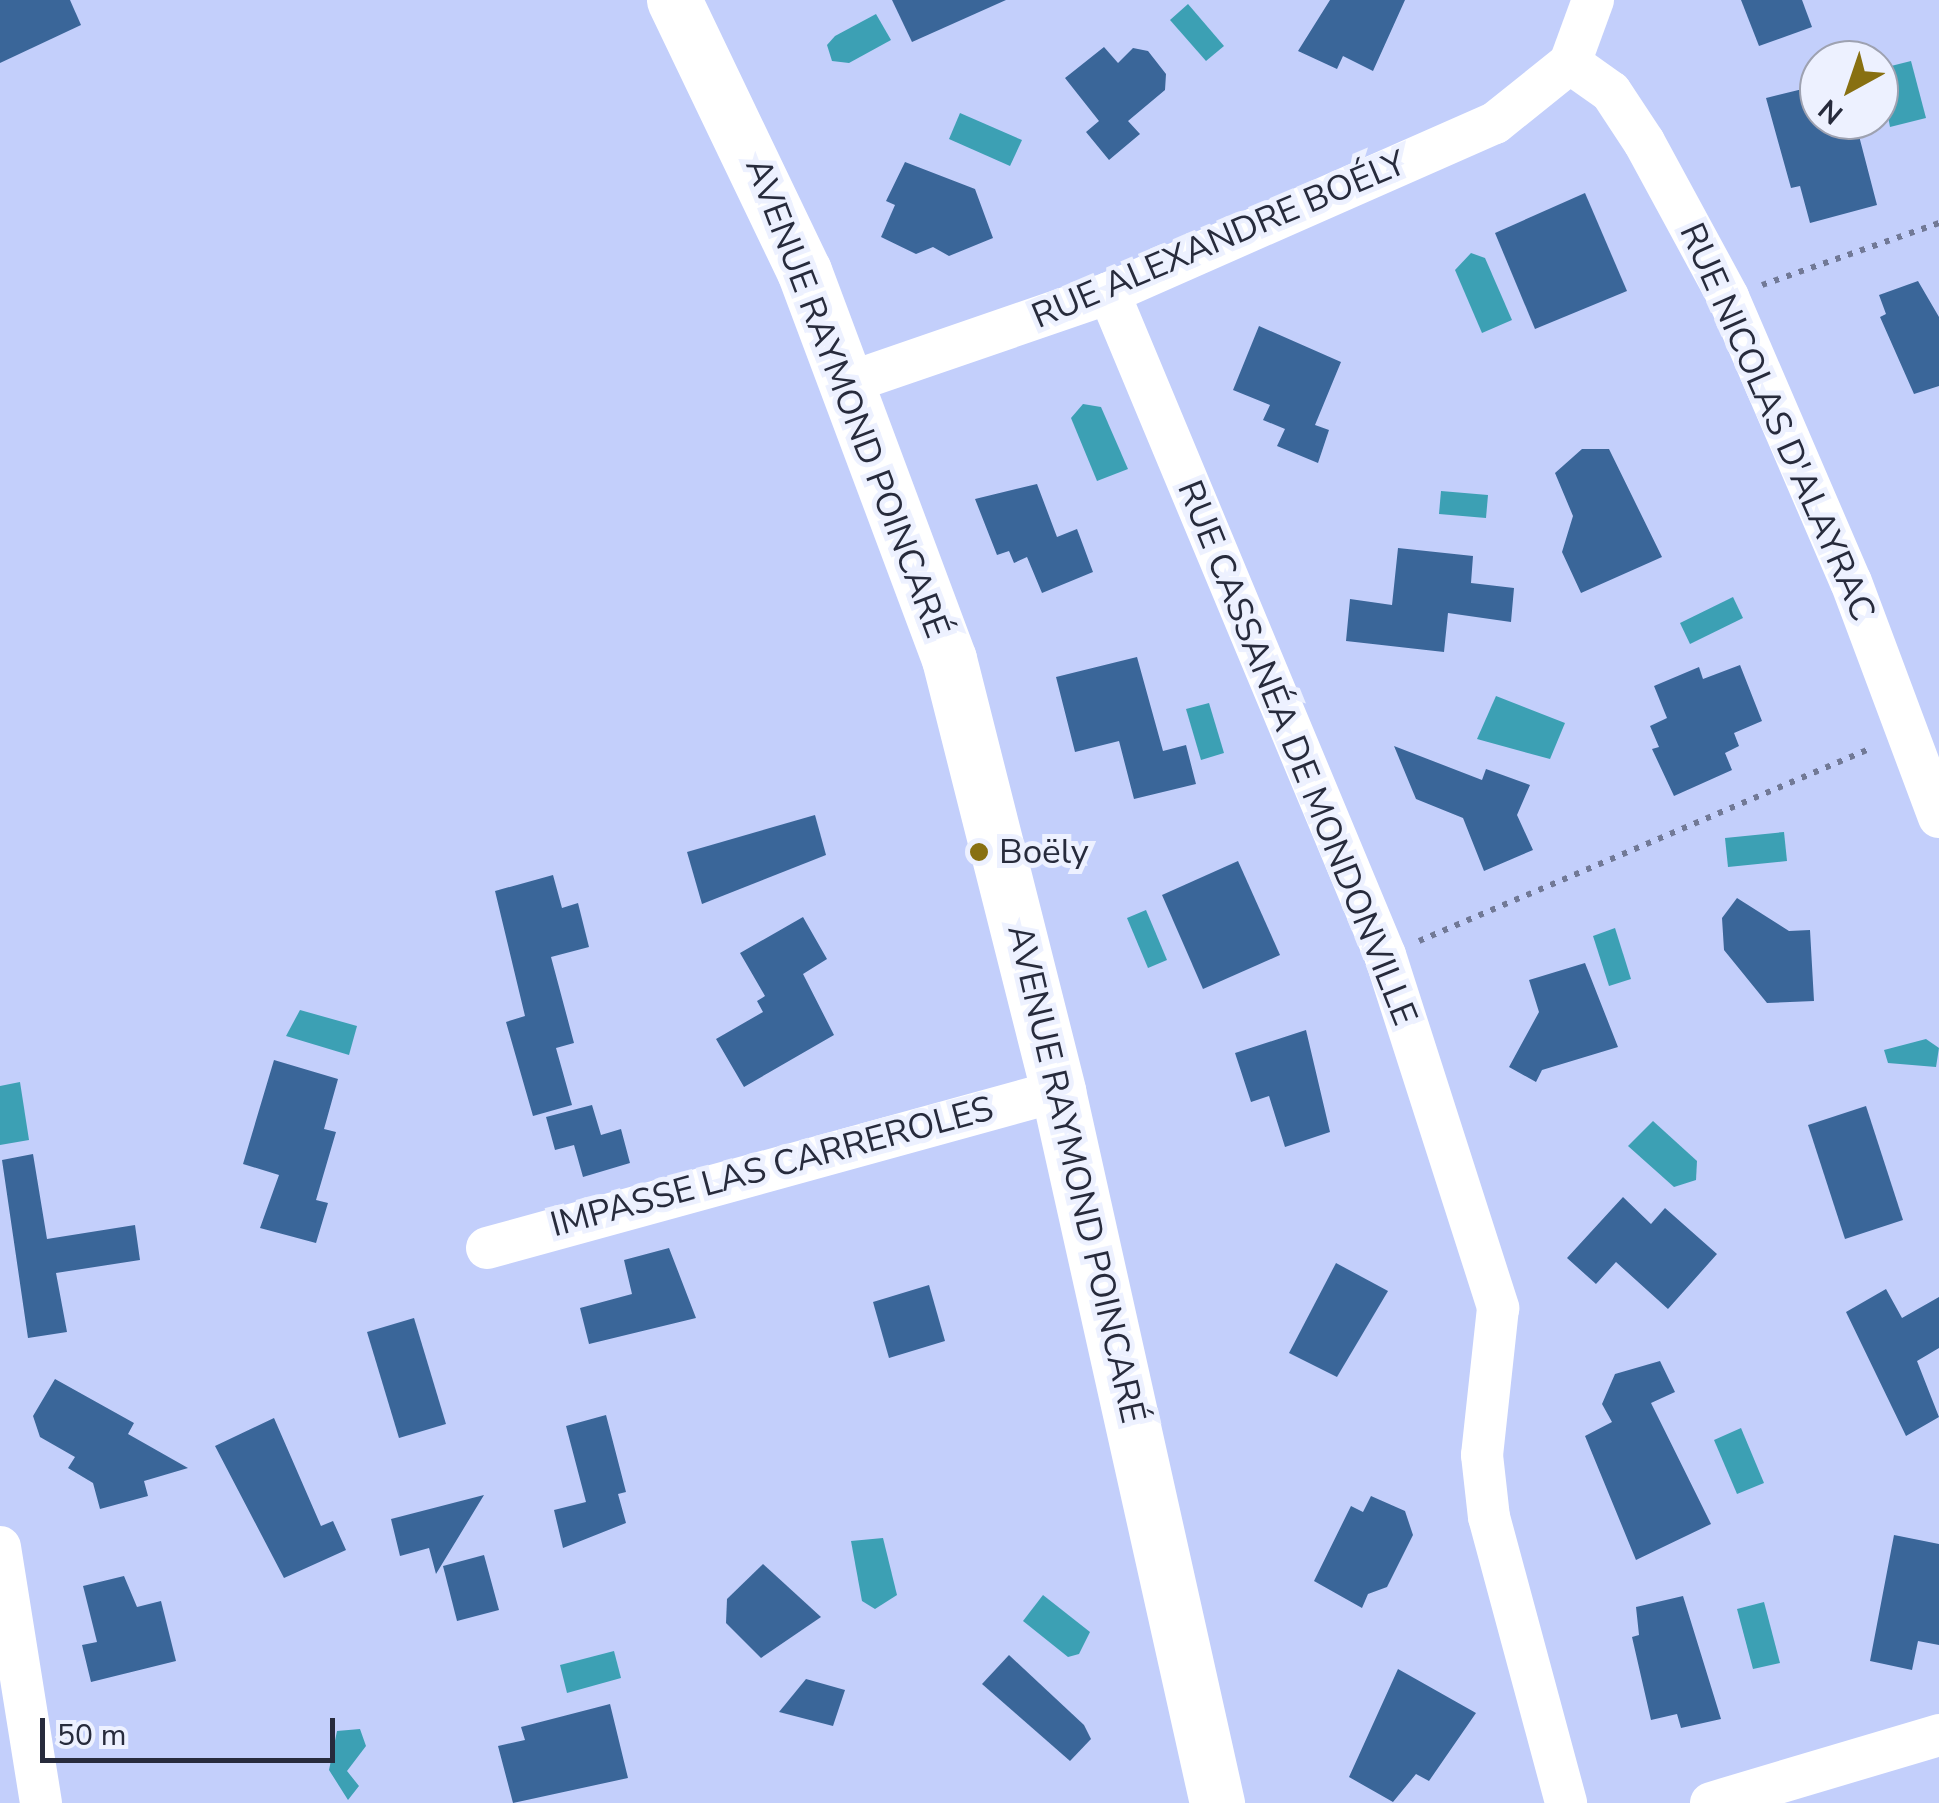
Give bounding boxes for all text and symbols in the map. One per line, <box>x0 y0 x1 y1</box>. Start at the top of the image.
north arrow <box>1799 40 1899 140</box>
text: N <box>1811 90 1851 133</box>
street label: RUE ALEXANDRE BOÉLY <box>1026 142 1412 338</box>
street label: AVENUE RAYMOND POINCARÉ <box>736 152 958 644</box>
street label: RUE NICOLAS D'ALAYRAC <box>1670 217 1884 627</box>
street label: RUE CASSANÉA DE MONDONVILLE <box>1168 475 1426 1031</box>
place label: Boëly <box>999 831 1089 873</box>
marker: Boëly <box>968 841 990 863</box>
street label: AVENUE RAYMOND POINCARÉ <box>998 921 1154 1427</box>
street label: IMPASSE LAS CARREROLES <box>546 1088 998 1246</box>
scale bar <box>45 1698 340 1760</box>
text: 50 m <box>57 1715 126 1756</box>

